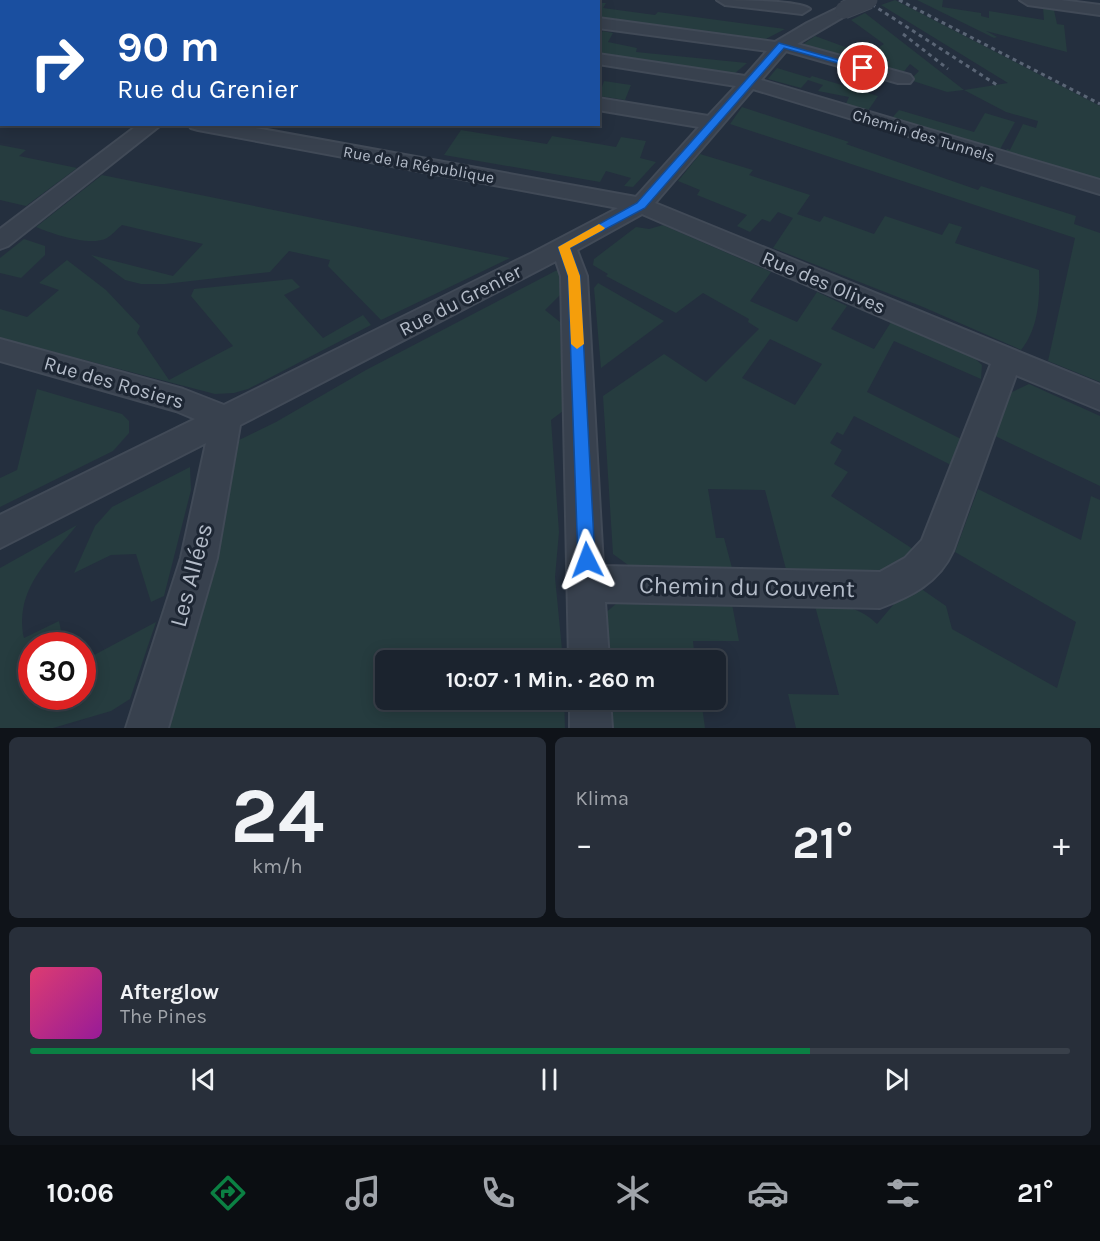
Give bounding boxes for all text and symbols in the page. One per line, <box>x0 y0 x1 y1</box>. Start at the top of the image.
text: 90 m <box>117 22 220 72</box>
icon: right <box>18 24 96 102</box>
pin <box>837 42 888 93</box>
icon: arrive <box>846 51 879 84</box>
text: Rue du Grenier <box>117 73 298 105</box>
street label: Chemin des Tunnels <box>850 105 997 166</box>
street label: Rue de la République <box>342 142 496 187</box>
street label: Rue des Olives <box>759 246 889 319</box>
street label: Rue du Grenier <box>395 259 526 341</box>
street label: Rue des Rosiers <box>41 352 186 413</box>
street label: Les Allées <box>164 520 218 630</box>
position arrow <box>555 528 619 592</box>
street label: Chemin du Couvent <box>639 571 855 603</box>
speed limit sign: 30 <box>18 632 96 710</box>
text: 10:07 · 1 Min. · 260 m <box>446 667 655 693</box>
text: 24 <box>230 770 324 862</box>
text: Klima <box>576 787 629 810</box>
text: 21° <box>792 817 853 869</box>
text: − <box>576 825 593 863</box>
text: + <box>1053 825 1070 863</box>
text: km/h <box>252 855 303 878</box>
text: Afterglow <box>120 979 219 1005</box>
text: The Pines <box>120 1005 207 1028</box>
icon: previous <box>187 1063 220 1096</box>
icon: pause <box>533 1063 566 1096</box>
icon: next <box>880 1063 913 1096</box>
icon: directions <box>207 1172 249 1214</box>
icon: music <box>342 1172 384 1214</box>
icon: phone <box>477 1172 519 1214</box>
icon: climate <box>612 1172 654 1214</box>
icon: car <box>747 1172 789 1214</box>
icon: filters <box>882 1172 924 1214</box>
text: 10:06 <box>47 1177 114 1209</box>
text: 21° <box>1017 1177 1053 1209</box>

